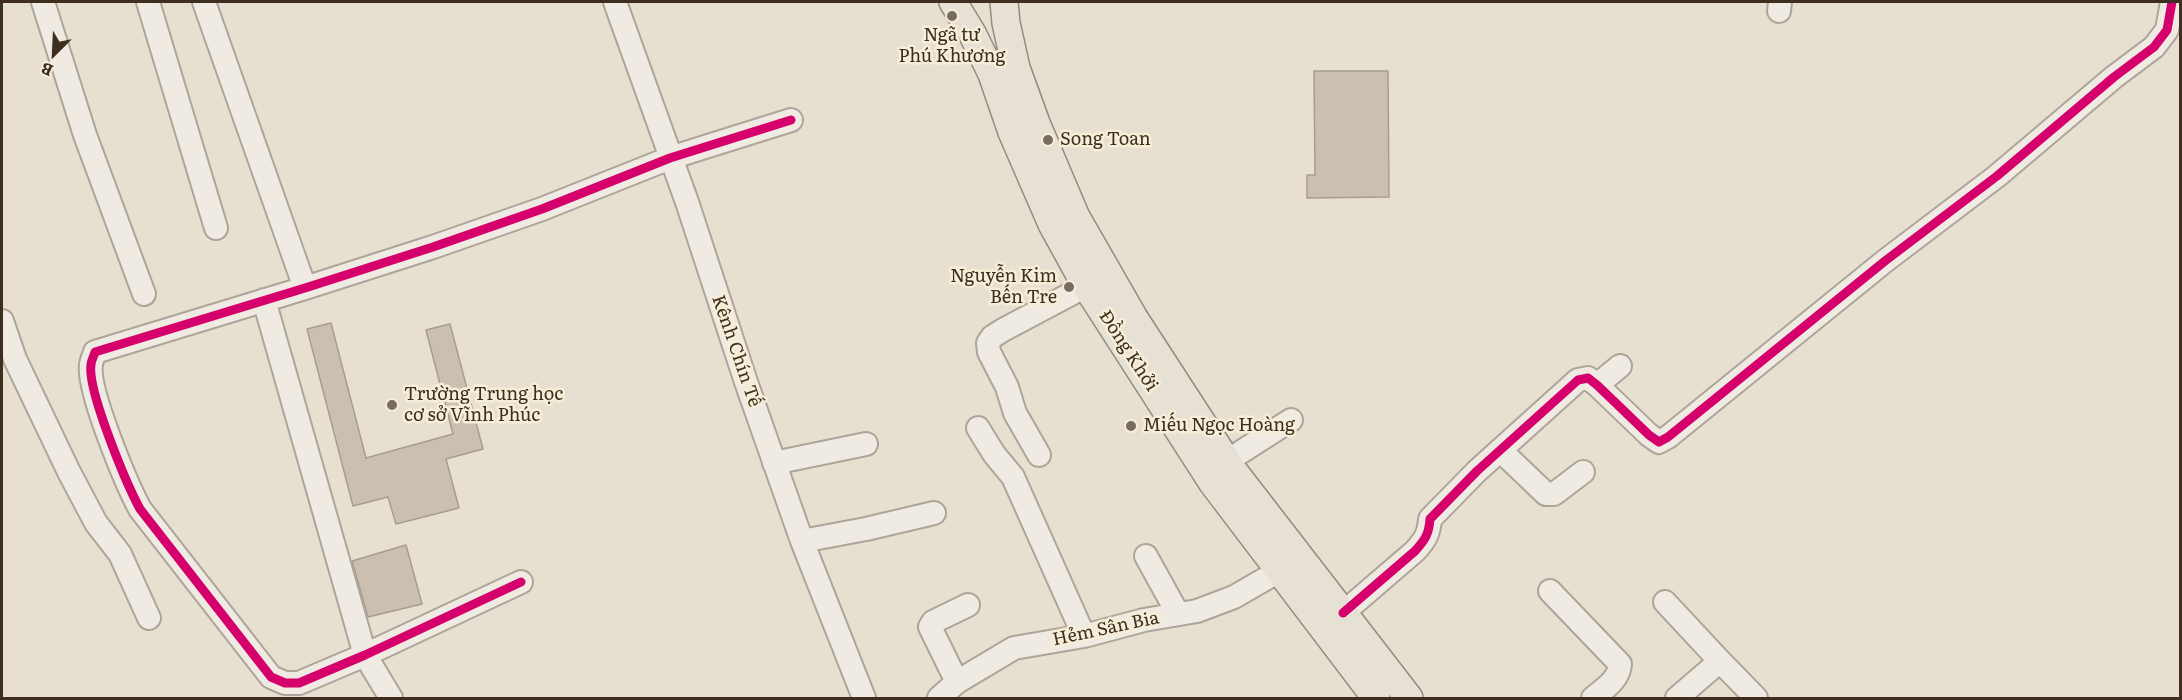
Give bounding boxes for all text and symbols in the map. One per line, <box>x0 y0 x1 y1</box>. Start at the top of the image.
marker: Ngã tư Phú Khương <box>945 9 959 23</box>
north arrow <box>24 24 84 84</box>
place label: Ngã tư Phú Khương <box>898 25 1006 68</box>
text: B <box>37 57 57 84</box>
place label: Song Toan <box>1060 129 1151 151</box>
marker: Song Toan <box>1041 133 1055 147</box>
place label: Nguyễn Kim Bến Tre <box>950 266 1057 308</box>
marker: Nguyễn Kim Bến Tre <box>1062 280 1076 294</box>
street label: Kênh Chín Tế <box>707 292 765 410</box>
street label: Đồng Khởi <box>1094 306 1162 396</box>
place label: Trường Trung học cơ sở Vĩnh Phúc <box>404 384 563 426</box>
marker: Trường Trung học cơ sở Vĩnh Phúc <box>385 398 399 412</box>
place label: Miếu Ngọc Hoàng <box>1143 415 1295 437</box>
marker: Miếu Ngọc Hoàng <box>1124 419 1138 433</box>
street label: Hẻm Sân Bia <box>1051 607 1161 651</box>

